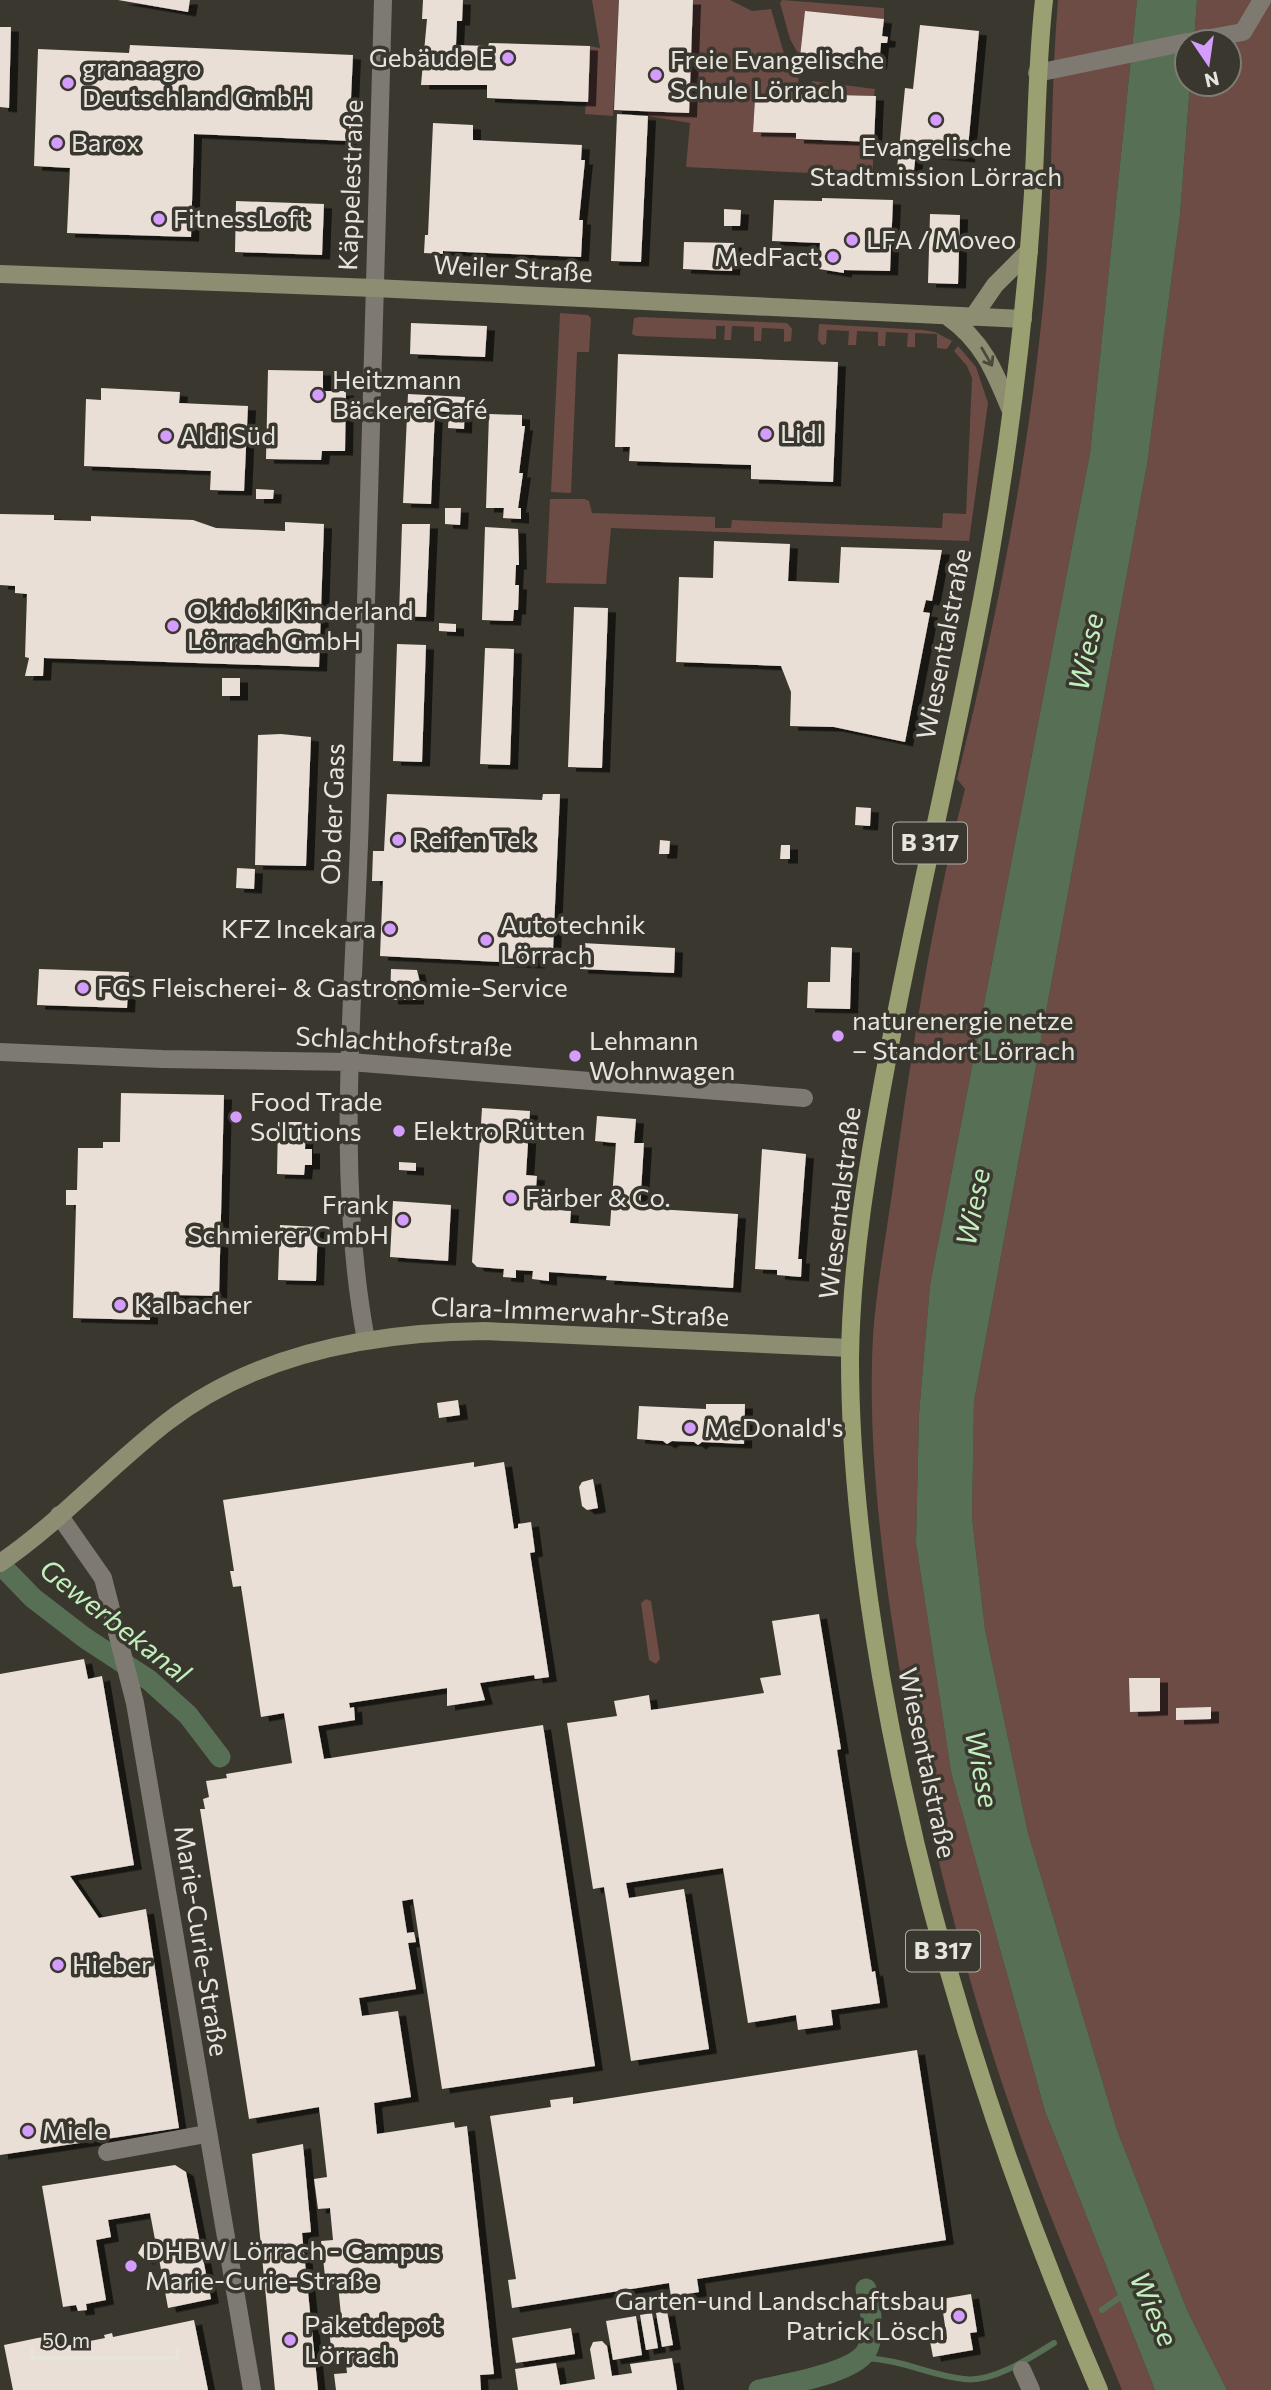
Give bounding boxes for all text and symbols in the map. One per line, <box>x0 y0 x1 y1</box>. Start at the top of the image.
north arrow <box>1173 28 1243 98</box>
place label: Gebäude E <box>369 41 494 72</box>
place label: Freie Evangelische Schule Lörrach <box>670 43 884 104</box>
marker: Gebäude E <box>500 50 516 66</box>
place label: granaagro Deutschland GmbH <box>82 51 311 112</box>
marker: Freie Evangelische Schule Lörrach <box>648 67 664 83</box>
text: N <box>1202 67 1221 93</box>
marker: granaagro Deutschland GmbH <box>60 75 76 91</box>
street label: Käppelestraße <box>331 99 368 271</box>
marker: Evangelische Stadtmission Lörrach <box>928 112 944 128</box>
place label: Barox <box>71 126 140 157</box>
place label: Evangelische Stadtmission Lörrach <box>810 130 1062 191</box>
marker: Barox <box>49 135 65 151</box>
place label: FitnessLoft <box>173 202 309 233</box>
marker: FitnessLoft <box>151 211 167 227</box>
place label: LFA / Moveo <box>866 223 1016 254</box>
marker: LFA / Moveo <box>844 232 860 248</box>
place label: MedFact <box>714 240 819 271</box>
street label: Weiler Straße <box>433 248 594 287</box>
marker: MedFact <box>825 249 841 265</box>
one-way arrow <box>980 347 994 367</box>
place label: Heitzmann BäckereiCafé <box>332 363 487 424</box>
marker: Heitzmann BäckereiCafé <box>310 387 326 403</box>
place label: Lidl <box>780 417 823 448</box>
place label: Aldi Süd <box>180 419 276 450</box>
marker: Lidl <box>758 426 774 442</box>
marker: Aldi Süd <box>158 428 174 444</box>
street label: Wiesentalstraße <box>909 546 976 742</box>
place label: Okidoki Kinderland Lörrach GmbH <box>187 594 414 655</box>
water label: Wiese <box>1060 610 1110 693</box>
marker: Okidoki Kinderland Lörrach GmbH <box>165 618 181 634</box>
street label: Ob der Gass <box>314 742 349 885</box>
road number: B 317 <box>893 822 967 864</box>
place label: Reifen Tek <box>412 823 535 854</box>
marker: Reifen Tek <box>390 832 406 848</box>
place label: Autotechnik Lörrach <box>500 908 646 969</box>
place label: KFZ Incekara <box>221 912 376 943</box>
marker: KFZ Incekara <box>382 921 398 937</box>
marker: Autotechnik Lörrach <box>478 932 494 948</box>
place label: FGS Fleischerei- & Gastronomie-Service <box>97 971 568 1002</box>
marker: FGS Fleischerei- & Gastronomie-Service <box>75 980 91 996</box>
place label: naturenergie netze – Standort Lörrach <box>852 1004 1075 1065</box>
street label: Schlachthofstraße <box>295 1019 513 1062</box>
place label: Lehmann Wohnwagen <box>589 1024 735 1085</box>
marker: naturenergie netze – Standort Lörrach <box>830 1028 846 1044</box>
marker: Lehmann Wohnwagen <box>567 1048 583 1064</box>
place label: Food Trade Solutions <box>250 1085 382 1146</box>
street label: Wiesentalstraße <box>811 1105 866 1301</box>
marker: Food Trade Solutions <box>228 1109 244 1125</box>
place label: Elektro Rütten <box>413 1114 586 1145</box>
marker: Elektro Rütten <box>391 1123 407 1139</box>
water label: Wiese <box>948 1165 996 1248</box>
place label: Färber & Co. <box>525 1181 671 1212</box>
place label: Frank Schmierer GmbH <box>187 1188 389 1249</box>
marker: Färber & Co. <box>503 1190 519 1206</box>
marker: Frank Schmierer GmbH <box>395 1212 411 1228</box>
place label: Kalbacher <box>134 1288 252 1319</box>
street label: Clara-Immerwahr-Straße <box>430 1290 730 1331</box>
marker: Kalbacher <box>112 1297 128 1313</box>
place label: McDonald's <box>704 1411 844 1442</box>
marker: McDonald's <box>682 1420 698 1436</box>
water label: Gewerbekanal <box>33 1551 198 1690</box>
street label: Wiesentalstraße <box>893 1665 964 1861</box>
water label: Wiese <box>959 1727 1007 1811</box>
street label: Marie-Curie-Straße <box>169 1823 236 2058</box>
road number: B 317 <box>906 1930 980 1972</box>
place label: Hieber <box>72 1948 151 1979</box>
marker: Hieber <box>50 1957 66 1973</box>
place label: Miele <box>42 2114 108 2145</box>
marker: Miele <box>20 2123 36 2139</box>
place label: DHBW Lörrach - Campus Marie-Curie-Straße <box>145 2234 441 2295</box>
marker: DHBW Lörrach - Campus Marie-Curie-Straße <box>123 2258 139 2274</box>
water label: Wiese <box>1124 2266 1186 2351</box>
place label: Garten-und Landschaftsbau Patrick Lösch <box>615 2284 945 2345</box>
place label: Paketdepot Lörrach <box>304 2308 442 2369</box>
marker: Garten-und Landschaftsbau Patrick Lösch <box>951 2308 967 2324</box>
scale bar <box>32 2316 177 2360</box>
text: 50 m <box>42 2327 90 2352</box>
marker: Paketdepot Lörrach <box>282 2332 298 2348</box>

